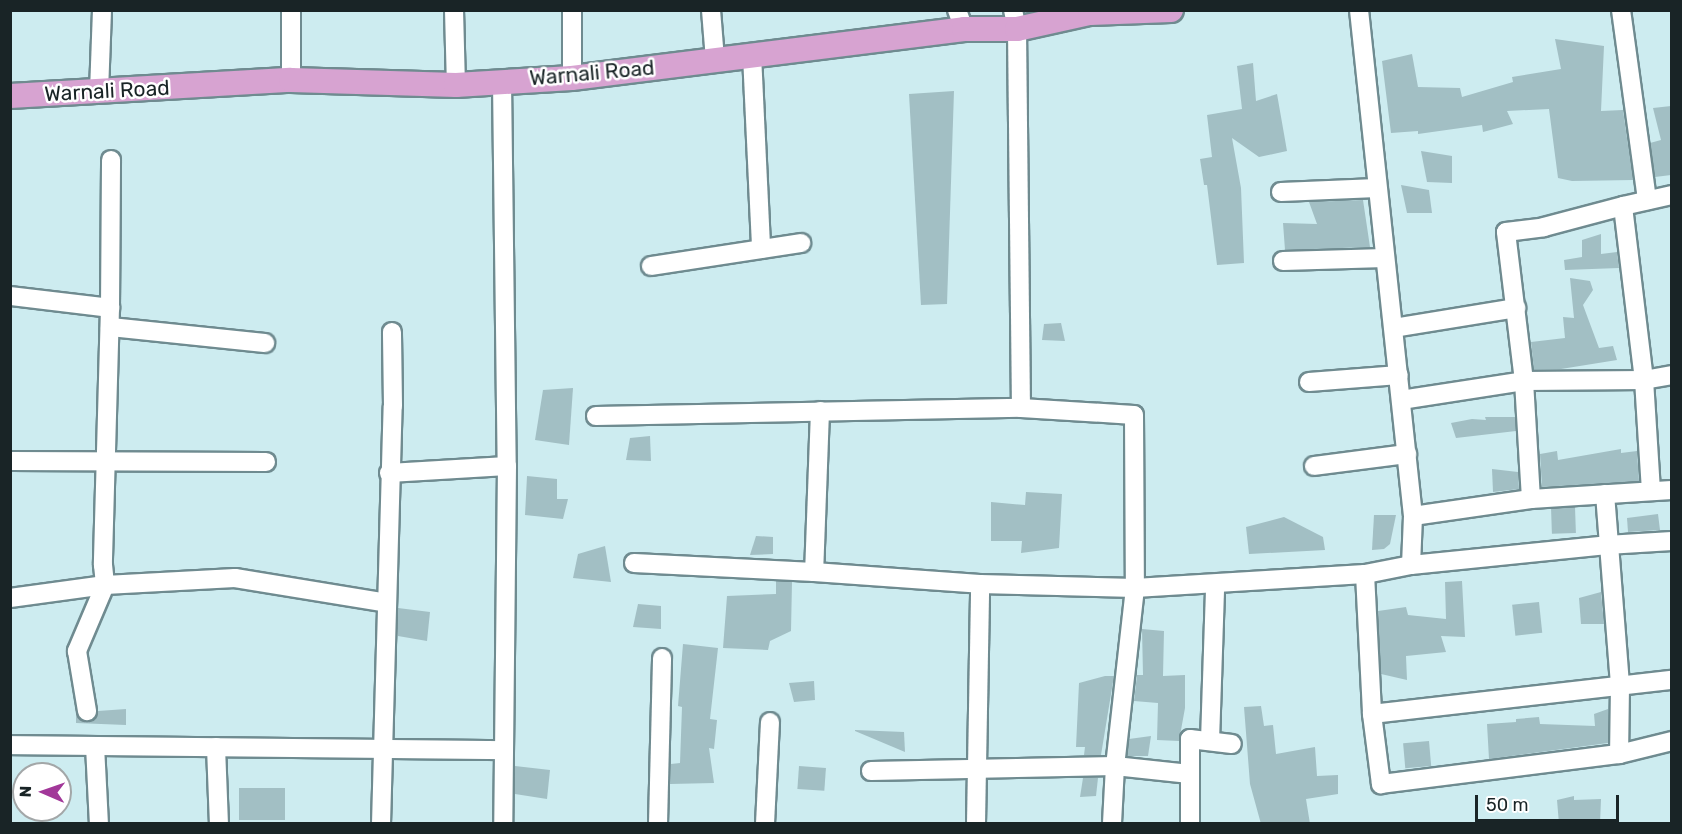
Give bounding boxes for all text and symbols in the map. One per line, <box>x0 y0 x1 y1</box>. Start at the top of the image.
street label: Warnali Road <box>528 55 656 91</box>
street label: Warnali Road <box>44 75 170 107</box>
north arrow <box>12 762 72 822</box>
scale bar <box>1478 783 1622 821</box>
text: N <box>16 785 35 798</box>
text: 50 m <box>1486 794 1529 816</box>

